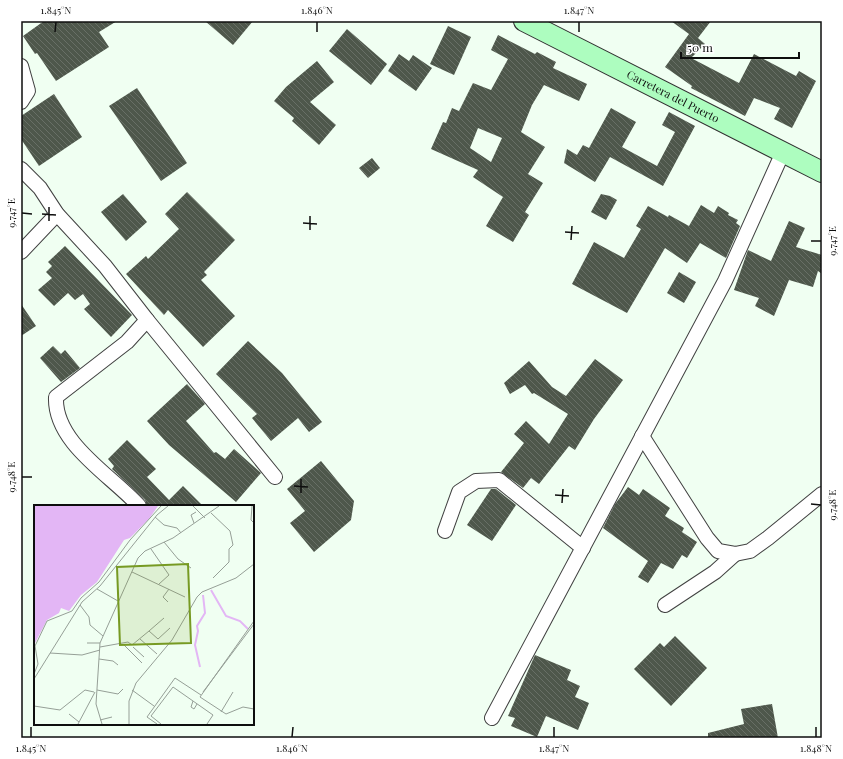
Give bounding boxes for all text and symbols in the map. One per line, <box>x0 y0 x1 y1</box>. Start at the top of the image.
text: 1.845°N <box>41 3 71 17</box>
text: 1.846°N <box>301 3 333 17</box>
text: 1.847°N <box>564 3 594 17</box>
scale bar <box>681 34 799 60</box>
text: 50 m <box>687 39 713 55</box>
street label: Carretera del Puerto <box>624 66 722 126</box>
text: 9.747°E <box>4 198 18 228</box>
text: 9.747°E <box>825 226 839 256</box>
text: 9.748°E <box>4 462 18 492</box>
text: 9.748°E <box>825 490 839 520</box>
inset map <box>34 505 254 725</box>
text: 1.845°N <box>16 741 46 755</box>
text: 1.846°N <box>276 741 308 755</box>
text: 1.847°N <box>539 741 569 755</box>
text: 1.848°N <box>800 741 832 755</box>

